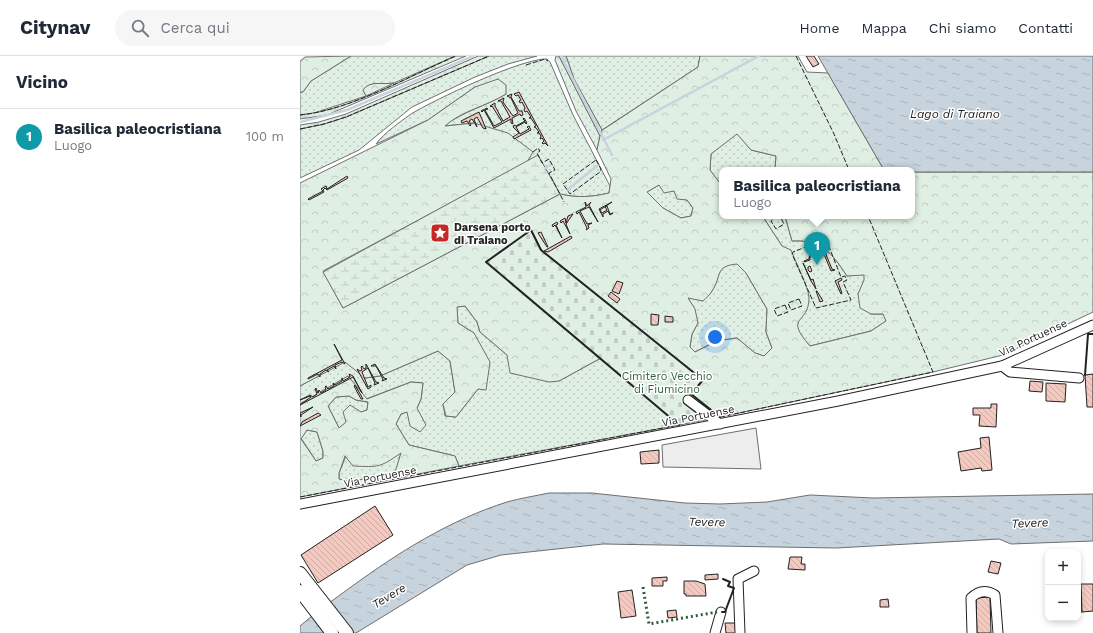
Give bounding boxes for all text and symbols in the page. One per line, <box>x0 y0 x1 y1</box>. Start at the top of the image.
search box <box>115 10 395 46</box>
text: Citynav <box>20 16 91 39</box>
icon: search <box>129 17 151 39</box>
text: Cerca qui <box>161 19 230 37</box>
text: Home <box>800 20 840 36</box>
text: Mappa <box>862 20 907 36</box>
text: Chi siamo <box>929 20 996 36</box>
text: Contatti <box>1018 20 1073 36</box>
text: Vicino <box>16 72 68 92</box>
water label: Lago di Traiano <box>910 107 1000 121</box>
text: Basilica paleocristiana <box>54 120 221 138</box>
text: 1 <box>26 129 32 144</box>
text: 100 m <box>246 129 284 144</box>
text: Luogo <box>54 138 92 153</box>
popup <box>719 167 915 219</box>
text: Basilica paleocristiana <box>733 177 901 195</box>
text: Luogo <box>733 195 771 210</box>
place label: Darsena porto di Traiano <box>454 221 531 247</box>
place icon: Darsena porto di Traiano <box>429 222 451 244</box>
pin: 1 <box>804 232 830 265</box>
street label: Via Portuense <box>997 317 1069 359</box>
your location <box>705 327 725 347</box>
park label: Cimitero Vecchio di Fiumicino <box>622 370 712 396</box>
street label: Via Portuense <box>661 403 735 429</box>
street label: Via Portuense <box>343 464 417 490</box>
water label: Tevere <box>688 515 726 529</box>
water label: Tevere <box>1011 515 1049 531</box>
map controls <box>1045 549 1081 621</box>
button: + <box>1045 549 1081 585</box>
water label: Tevere <box>370 580 409 612</box>
button: − <box>1045 585 1081 621</box>

